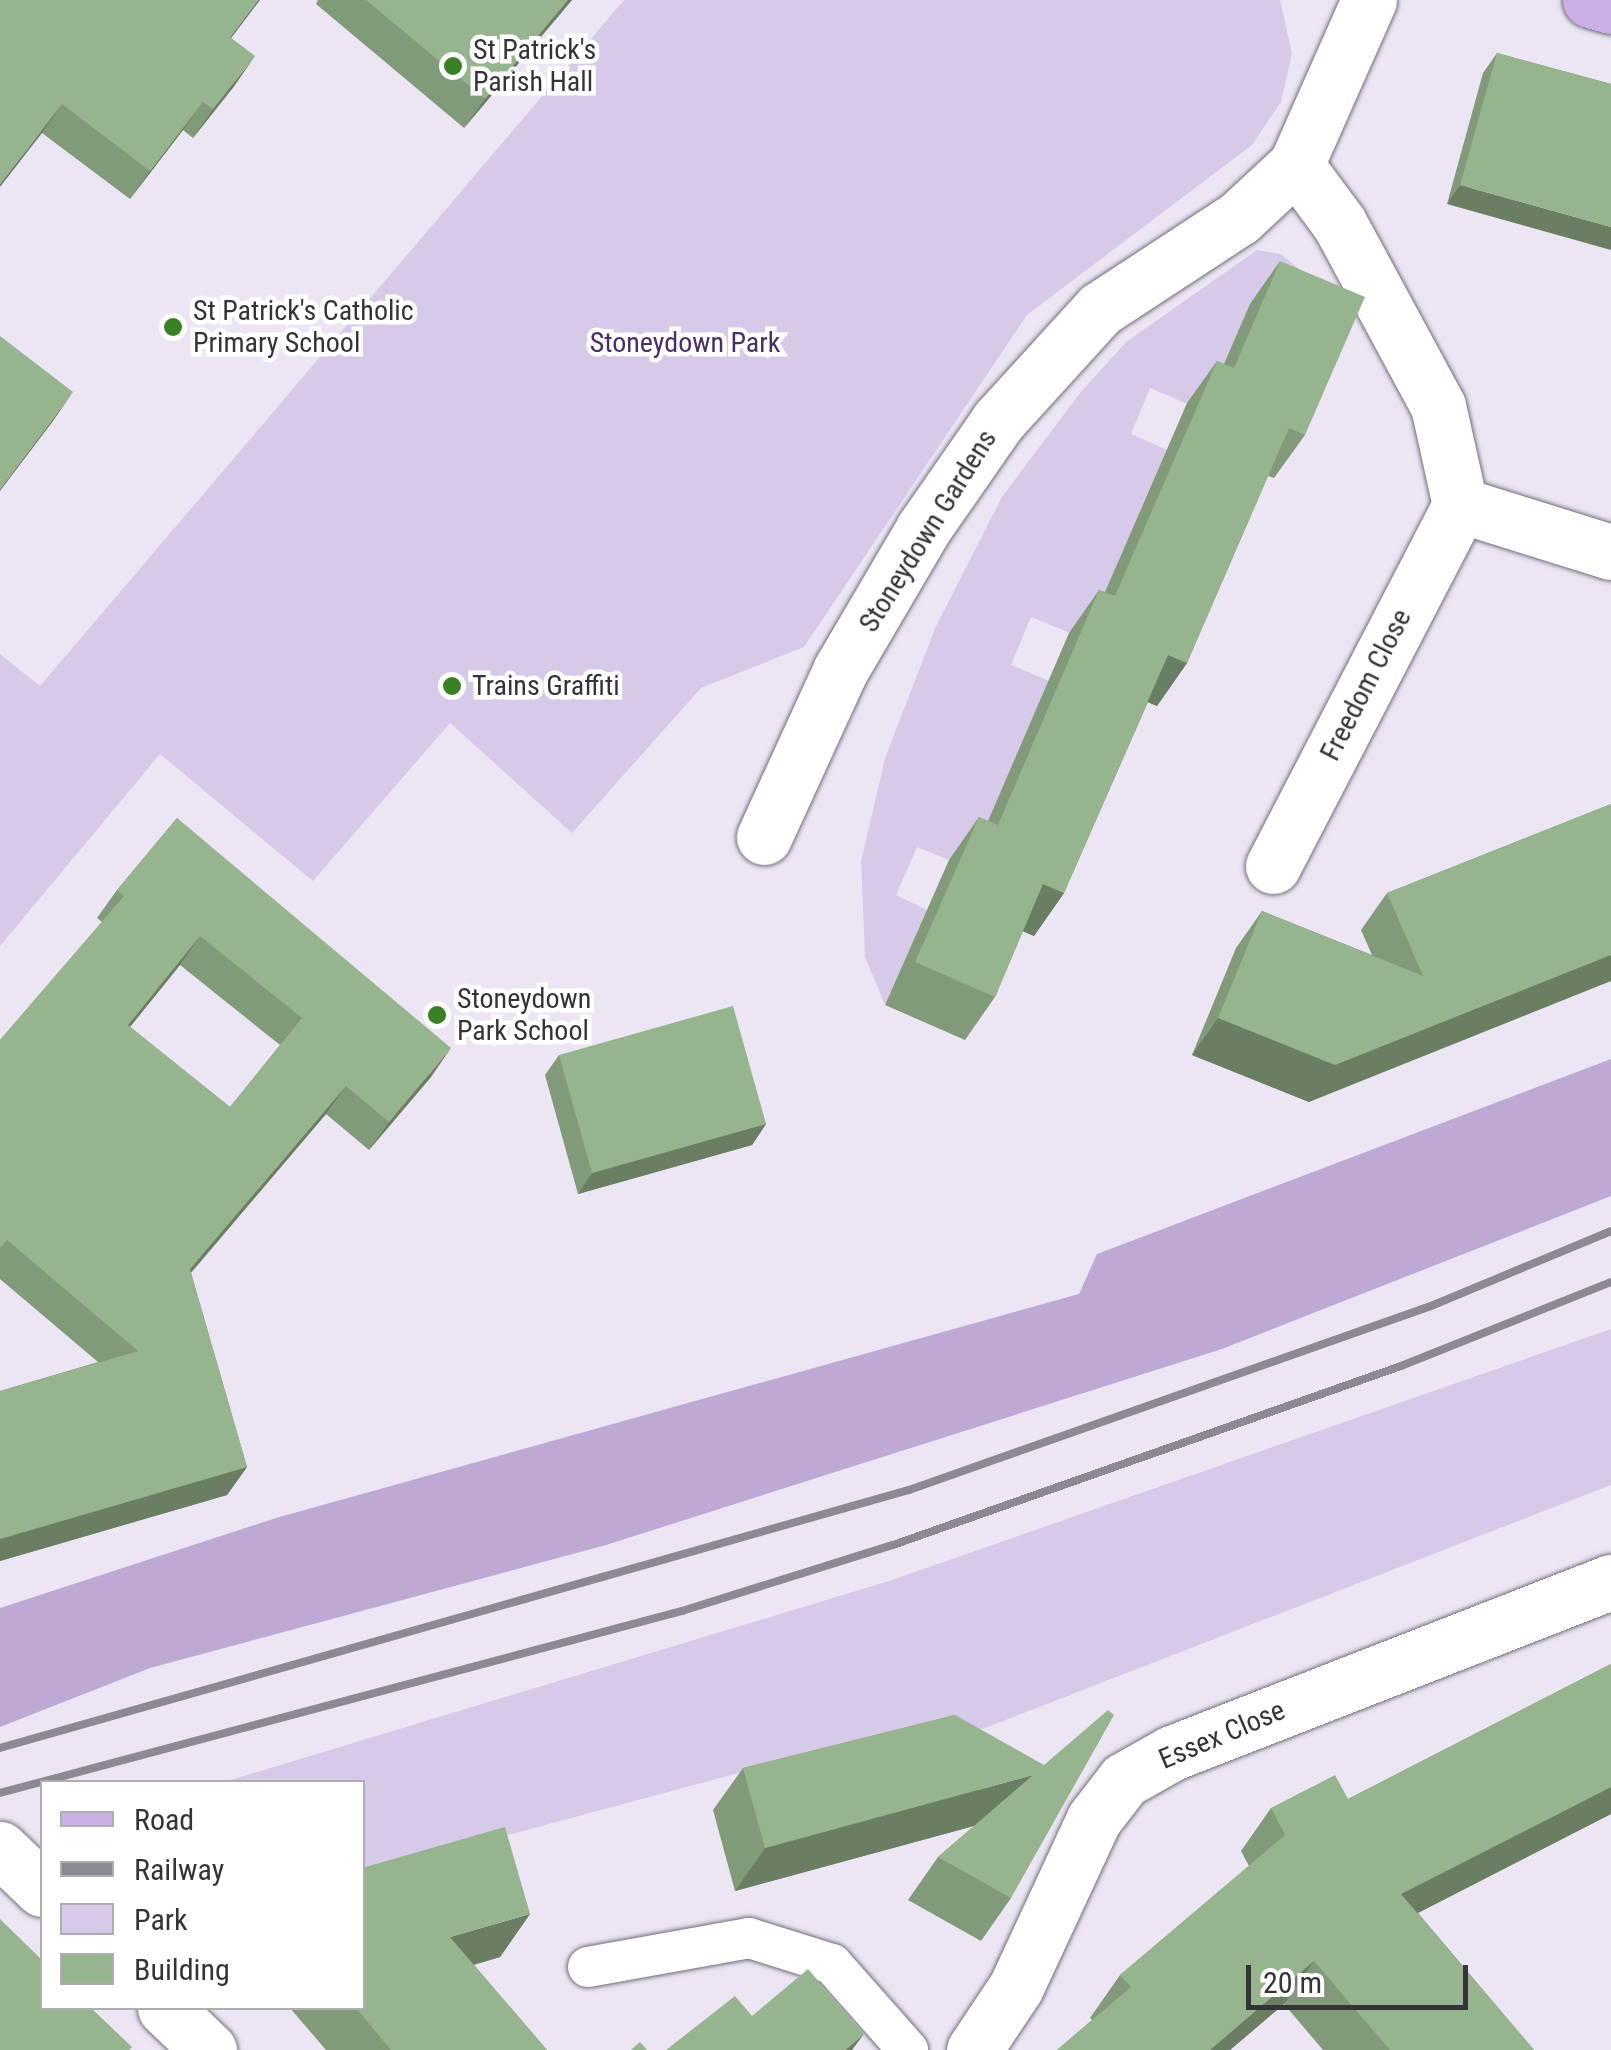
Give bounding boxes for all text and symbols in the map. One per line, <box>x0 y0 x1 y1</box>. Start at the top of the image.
place label: St Patrick's Parish Hall <box>473 33 596 99</box>
marker: St Patrick's Parish Hall <box>442 55 464 77</box>
place label: St Patrick's Catholic Primary School <box>193 294 414 360</box>
marker: St Patrick's Catholic Primary School <box>162 316 184 338</box>
park label: Stoneydown Park <box>590 326 780 360</box>
street label: Stoneydown Gardens <box>852 424 1004 638</box>
street label: Freedom Close <box>1314 604 1418 766</box>
place label: Trains Graffiti <box>472 669 620 703</box>
marker: Trains Graffiti <box>441 675 463 697</box>
place label: Stoneydown Park School <box>457 982 591 1048</box>
marker: Stoneydown Park School <box>426 1004 448 1026</box>
street label: Essex Close <box>1154 1693 1290 1777</box>
legend <box>40 1780 365 2010</box>
text: Road <box>134 1802 194 1837</box>
text: Railway <box>134 1852 224 1887</box>
text: Park <box>134 1902 188 1937</box>
scale bar <box>1251 1945 1474 2007</box>
text: Building <box>134 1952 230 1987</box>
text: 20 m <box>1263 1965 1322 2000</box>

